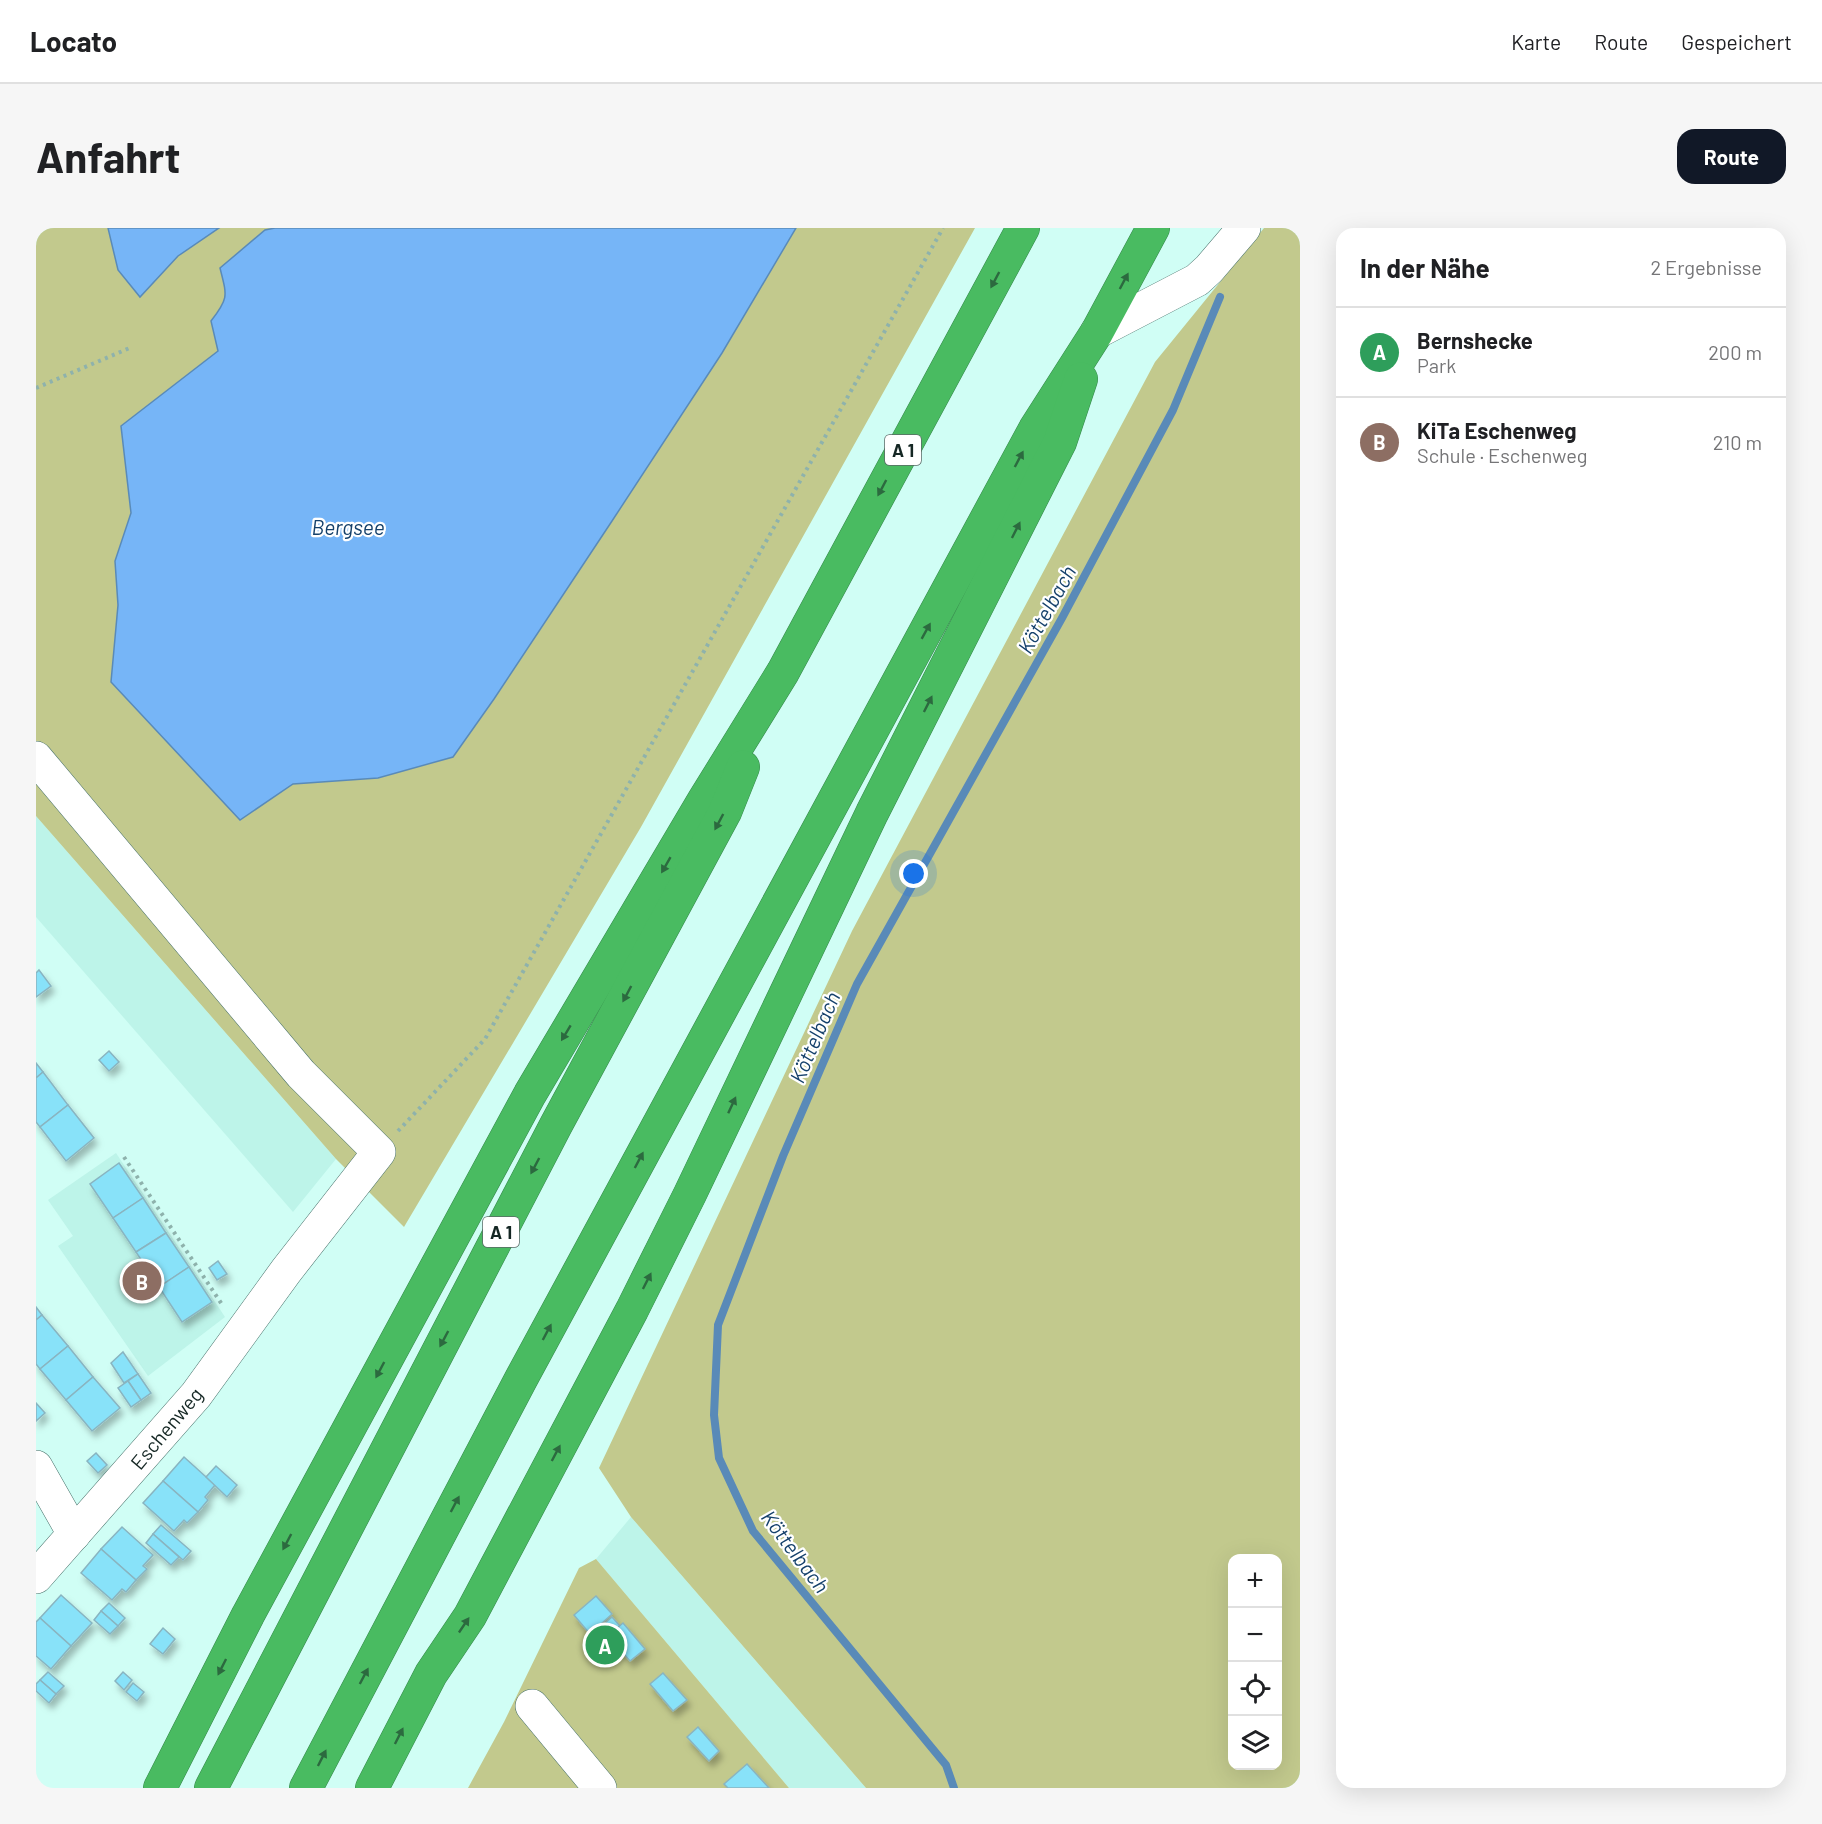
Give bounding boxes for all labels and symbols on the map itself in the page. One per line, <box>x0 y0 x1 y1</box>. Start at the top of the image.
one-way arrow <box>990 271 1000 288</box>
one-way arrow <box>1119 272 1129 289</box>
road number: A 1 <box>885 435 921 465</box>
one-way arrow <box>1014 450 1024 467</box>
one-way arrow <box>877 480 887 497</box>
water label: Bergsee <box>311 514 385 539</box>
one-way arrow <box>1011 522 1020 539</box>
water label: Köttelbach <box>1012 561 1080 657</box>
one-way arrow <box>921 622 931 639</box>
one-way arrow <box>923 696 932 713</box>
one-way arrow <box>714 814 724 831</box>
one-way arrow <box>661 857 671 874</box>
your location <box>899 859 928 888</box>
one-way arrow <box>622 986 632 1003</box>
water label: Köttelbach <box>784 988 844 1086</box>
one-way arrow <box>561 1025 572 1041</box>
one-way arrow <box>727 1097 736 1114</box>
one-way arrow <box>634 1151 644 1168</box>
one-way arrow <box>530 1158 540 1175</box>
road number: A 1 <box>483 1217 519 1247</box>
pin: B <box>122 1258 162 1304</box>
one-way arrow <box>642 1272 651 1289</box>
one-way arrow <box>542 1323 552 1340</box>
one-way arrow <box>440 1330 449 1347</box>
one-way arrow <box>375 1362 385 1379</box>
street label: Eschenweg <box>125 1382 207 1474</box>
one-way arrow <box>551 1445 561 1462</box>
one-way arrow <box>450 1495 460 1512</box>
water label: Köttelbach <box>757 1505 835 1597</box>
one-way arrow <box>282 1534 292 1551</box>
one-way arrow <box>458 1617 469 1633</box>
pin: A <box>586 1622 624 1668</box>
one-way arrow <box>217 1659 227 1676</box>
one-way arrow <box>359 1668 369 1685</box>
one-way arrow <box>394 1727 404 1744</box>
one-way arrow <box>316 1749 326 1767</box>

